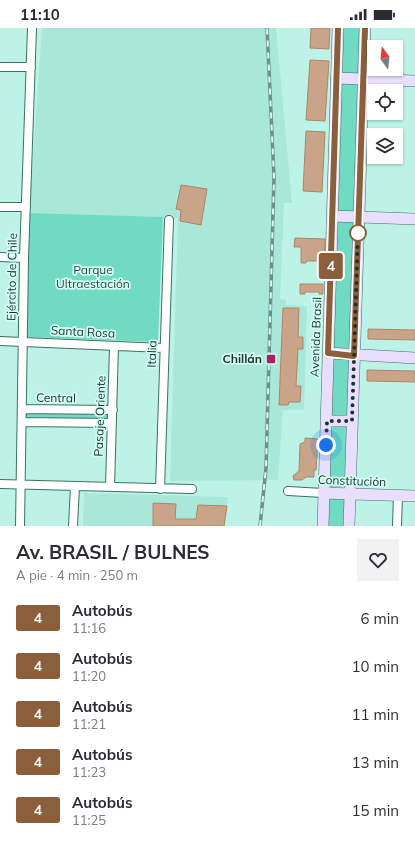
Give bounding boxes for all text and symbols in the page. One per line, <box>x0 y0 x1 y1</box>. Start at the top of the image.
text: 11:10 <box>20 5 60 24</box>
north arrow <box>367 40 403 76</box>
map controls <box>367 40 403 164</box>
button: locate <box>367 84 403 120</box>
button: layers <box>367 128 403 164</box>
unlabelled marker <box>349 224 367 242</box>
street label: Ejército de Chile <box>3 233 20 321</box>
line badge: 4 <box>318 253 344 279</box>
text: 4 <box>327 257 335 275</box>
park label: Parque Ultraestación <box>56 262 130 291</box>
street label: Avenida Brasil <box>307 297 324 377</box>
street label: Santa Rosa <box>50 322 116 341</box>
street label: Italia <box>144 340 159 368</box>
place label: Chillán <box>222 351 262 366</box>
marker: Chillán <box>265 353 277 365</box>
street label: Pasaje Oriente <box>91 375 108 457</box>
street label: Central <box>36 390 76 405</box>
your location <box>316 435 336 455</box>
street label: Constitución <box>318 472 386 489</box>
button: heart <box>357 539 399 581</box>
text: Av. BRASIL / BULNES <box>16 540 210 564</box>
text: A pie · 4 min · 250 m <box>16 567 138 583</box>
text: Autobús <box>72 601 132 620</box>
text: 4 <box>34 609 42 627</box>
text: 6 min <box>361 609 399 628</box>
text: 11:16 <box>72 620 106 636</box>
text: Autobús <box>72 649 132 668</box>
text: 4 <box>34 657 42 675</box>
text: 10 min <box>352 657 399 676</box>
text: 11:20 <box>72 668 106 684</box>
text: Autobús <box>72 697 132 716</box>
text: 4 <box>34 705 42 723</box>
text: 11 min <box>352 705 399 724</box>
text: 11:21 <box>72 716 106 732</box>
text: Autobús <box>72 745 132 764</box>
text: 4 <box>34 753 42 771</box>
text: 13 min <box>352 753 399 772</box>
text: 11:23 <box>72 764 106 780</box>
text: Autobús <box>72 793 132 812</box>
text: 4 <box>34 801 42 819</box>
text: 15 min <box>352 801 399 820</box>
text: 11:25 <box>72 812 106 828</box>

